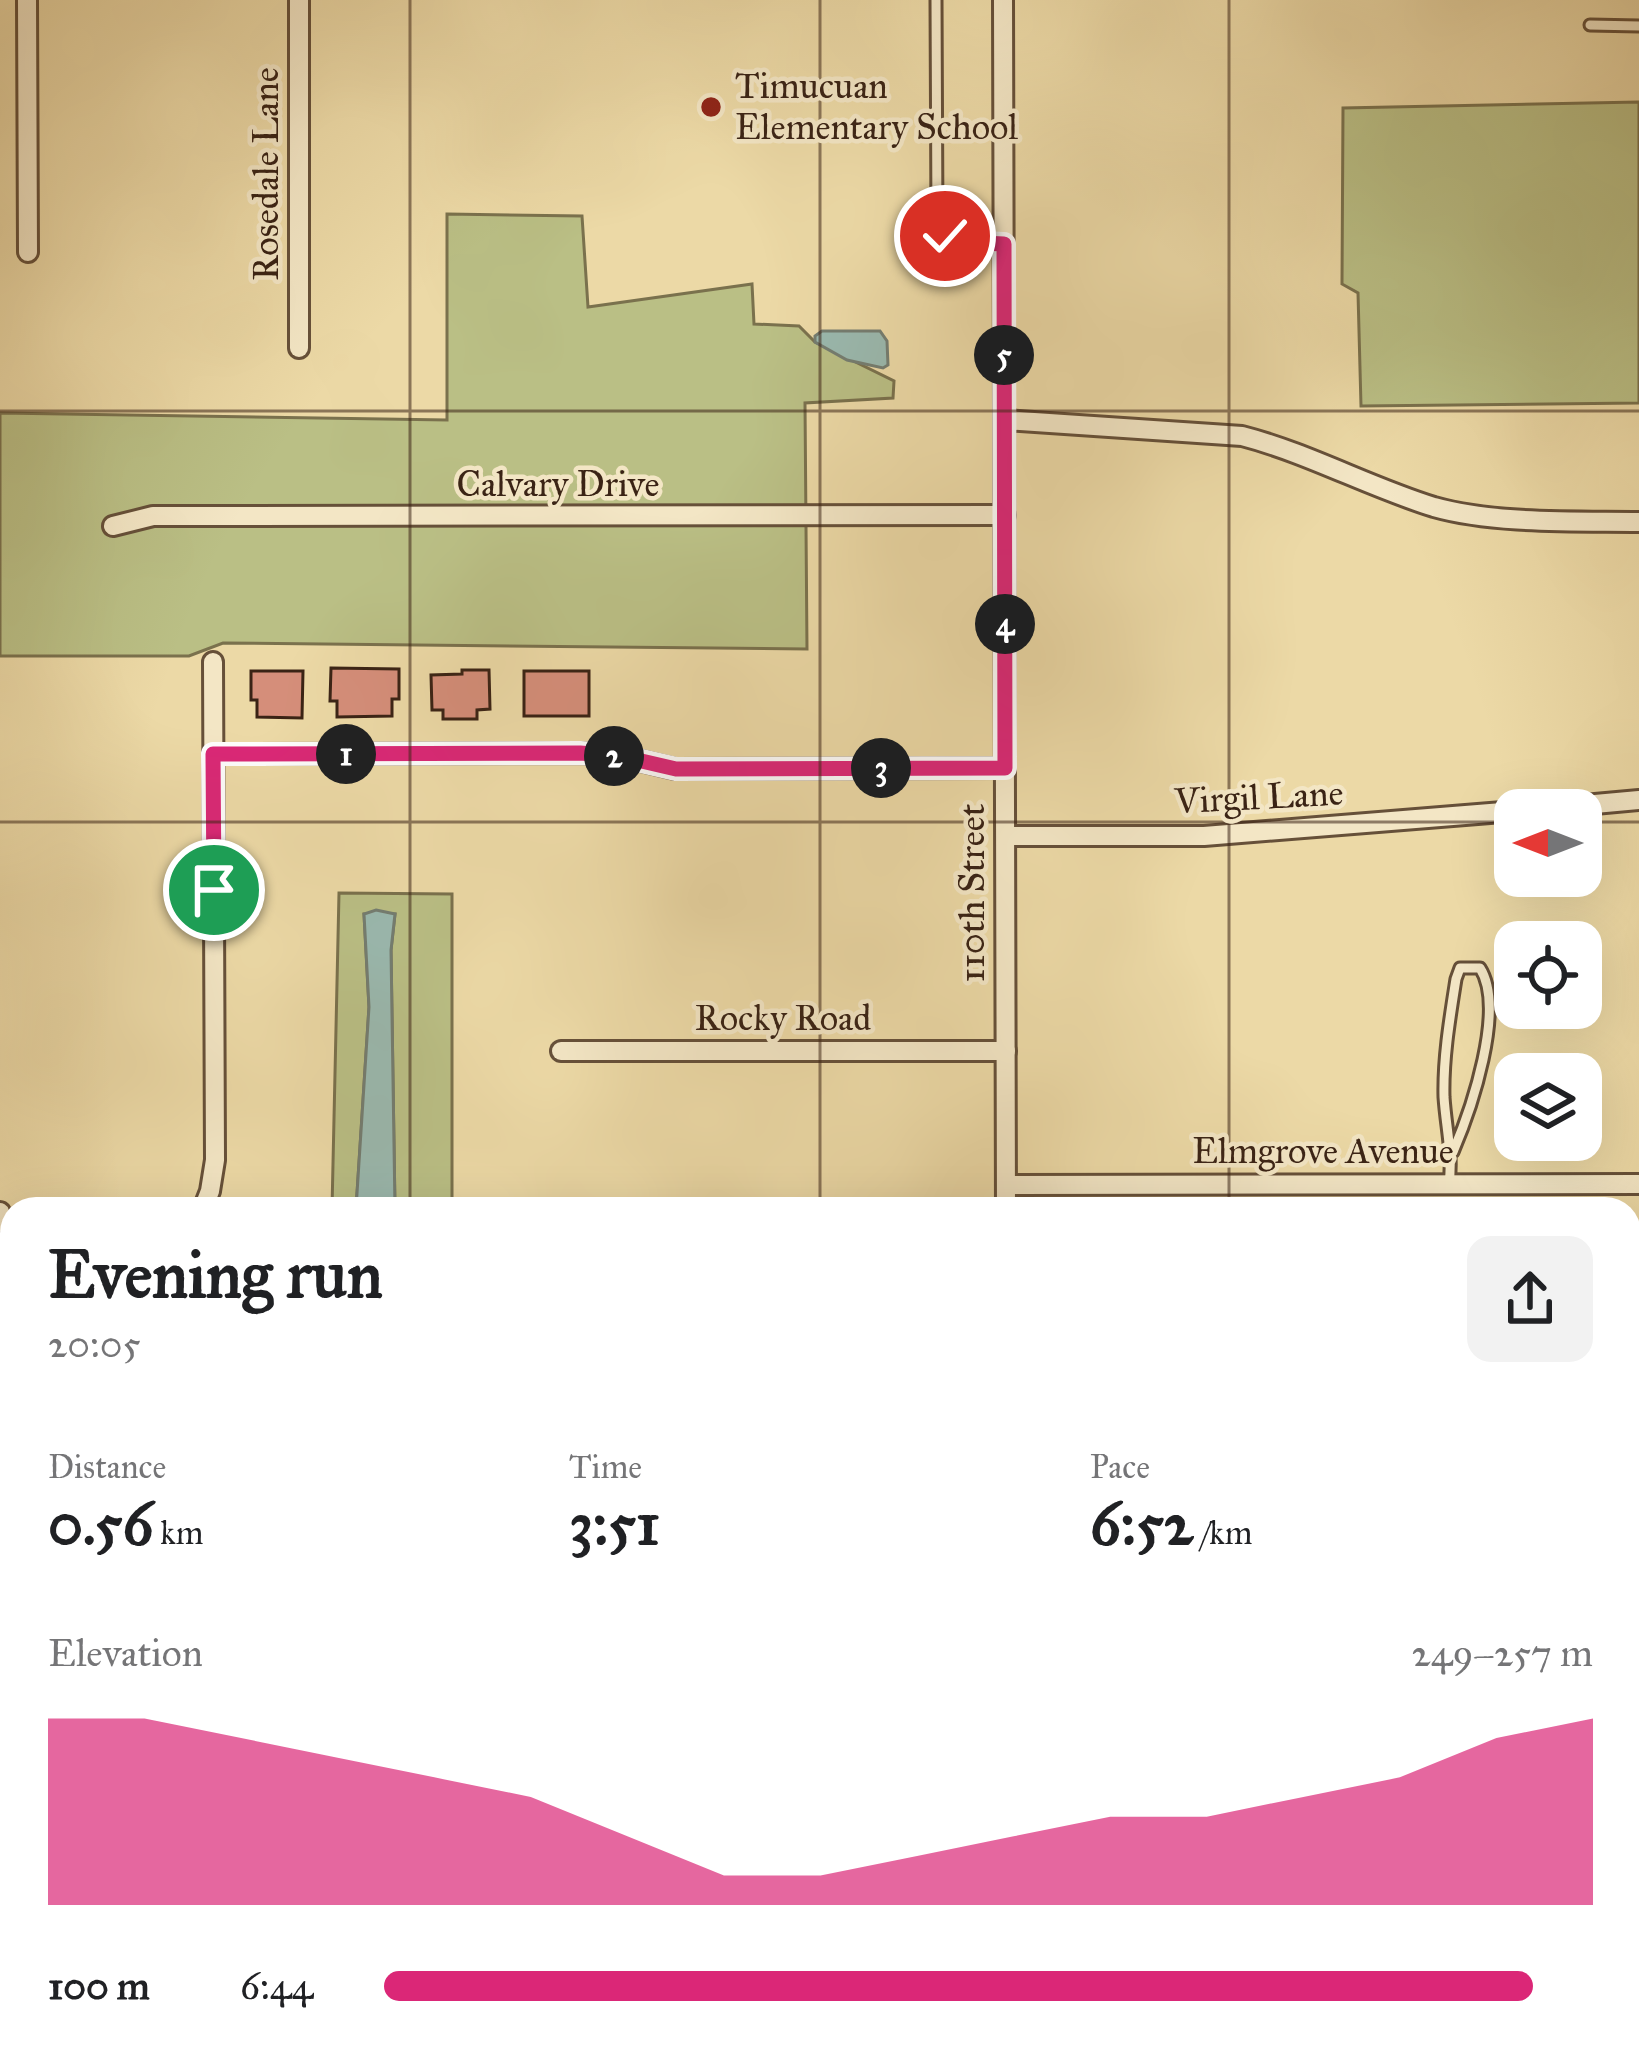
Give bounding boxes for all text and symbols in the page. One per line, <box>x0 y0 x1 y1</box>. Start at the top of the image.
place label: Timucuan Elementary School <box>735 64 1018 149</box>
street label: Rosedale Lane <box>244 67 288 281</box>
marker: Timucuan Elementary School <box>698 94 724 120</box>
pin <box>894 185 996 287</box>
icon: check <box>912 203 978 269</box>
pin: 5 <box>974 325 1034 385</box>
text: 5 <box>996 335 1012 375</box>
street label: Calvary Drive <box>457 462 659 506</box>
pin: 4 <box>975 594 1035 654</box>
text: 4 <box>996 604 1014 644</box>
pin: 1 <box>316 724 376 784</box>
pin: 2 <box>584 726 644 786</box>
text: 1 <box>339 734 353 774</box>
text: 2 <box>606 736 622 776</box>
pin: 3 <box>851 738 911 798</box>
text: 3 <box>874 748 888 788</box>
street label: Virgil Lane <box>1173 771 1344 823</box>
north arrow <box>1494 789 1602 897</box>
map controls <box>1494 789 1602 1161</box>
street label: 110th Street <box>950 803 994 983</box>
pin <box>163 839 265 941</box>
icon: arrive <box>181 857 247 923</box>
button: locate <box>1494 921 1602 1029</box>
street label: Rocky Road <box>695 996 871 1040</box>
button: layers <box>1494 1053 1602 1161</box>
street label: Elmgrove Avenue <box>1192 1129 1454 1173</box>
text: Evening run <box>48 1234 383 1315</box>
button: share <box>1467 1236 1593 1362</box>
text: 20:05 <box>48 1320 141 1368</box>
text: Distance <box>48 1447 166 1487</box>
text: Time <box>569 1447 642 1487</box>
text: Pace <box>1090 1447 1150 1487</box>
text: 0.56 <box>48 1487 153 1560</box>
text: 3:51 <box>569 1487 660 1560</box>
text: 6:52 <box>1090 1487 1193 1560</box>
text: km <box>153 1513 203 1553</box>
text: /km <box>1193 1513 1252 1553</box>
text: Elevation <box>48 1629 203 1677</box>
text: 249–257 m <box>1412 1629 1593 1677</box>
text: 100 m <box>48 1962 150 2010</box>
text: 6:44 <box>240 1962 313 2010</box>

